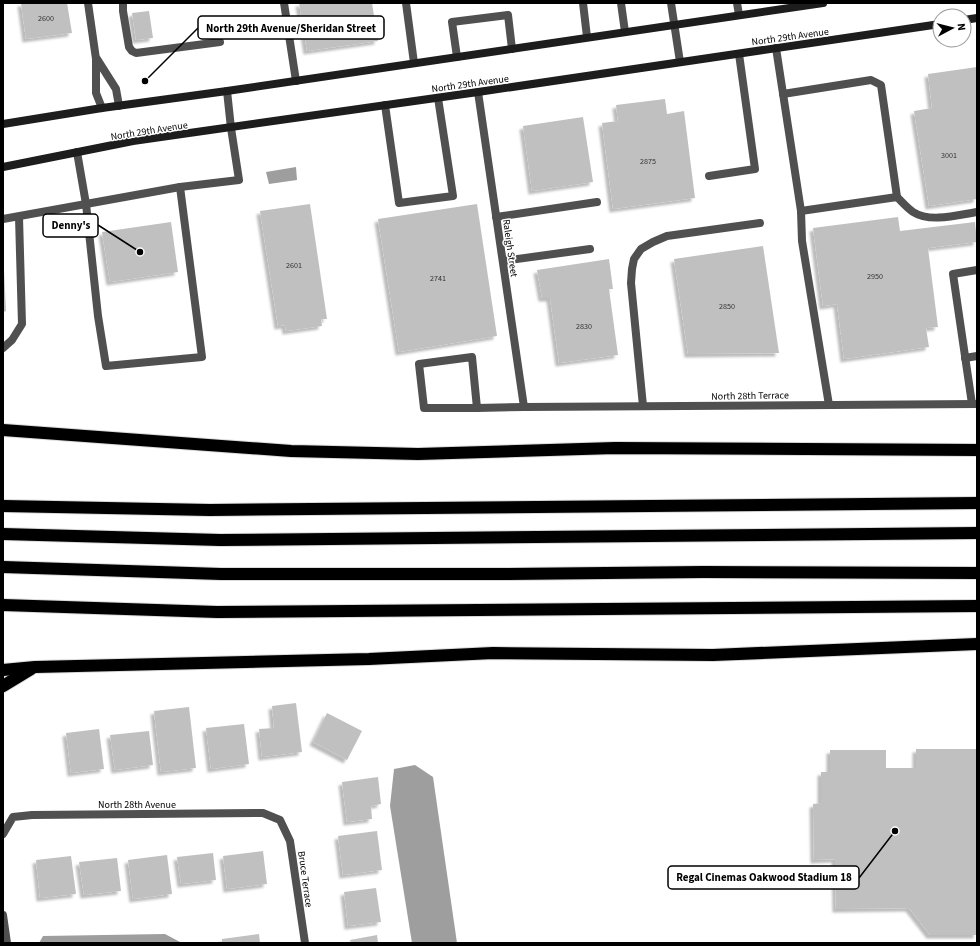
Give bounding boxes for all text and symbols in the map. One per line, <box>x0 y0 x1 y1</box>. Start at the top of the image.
north arrow <box>932 8 972 48</box>
house number: 2600 <box>38 13 54 24</box>
callout: North 29th Avenue/Sheridan Street <box>198 16 384 39</box>
text: North 29th Avenue/Sheridan Street <box>206 21 377 36</box>
text: N <box>954 22 969 31</box>
street label: North 29th Avenue <box>751 25 830 49</box>
street label: North 29th Avenue <box>431 72 510 96</box>
street label: North 29th Avenue <box>110 118 189 144</box>
house number: 3001 <box>941 150 957 161</box>
house number: 2875 <box>640 156 656 167</box>
callout: Denny's <box>43 214 98 237</box>
text: Denny's <box>52 218 91 233</box>
street label: Raleigh Street <box>499 218 521 279</box>
house number: 2601 <box>286 260 302 271</box>
house number: 2950 <box>867 271 883 282</box>
house number: 2741 <box>430 273 446 284</box>
house number: 2850 <box>719 301 735 312</box>
house number: 2830 <box>576 321 592 332</box>
street label: North 28th Terrace <box>711 388 789 404</box>
street label: North 28th Avenue <box>98 798 176 812</box>
street label: Bruce Terrace <box>294 850 316 908</box>
callout: Regal Cinemas Oakwood Stadium 18 <box>668 866 859 889</box>
text: Regal Cinemas Oakwood Stadium 18 <box>676 870 852 885</box>

